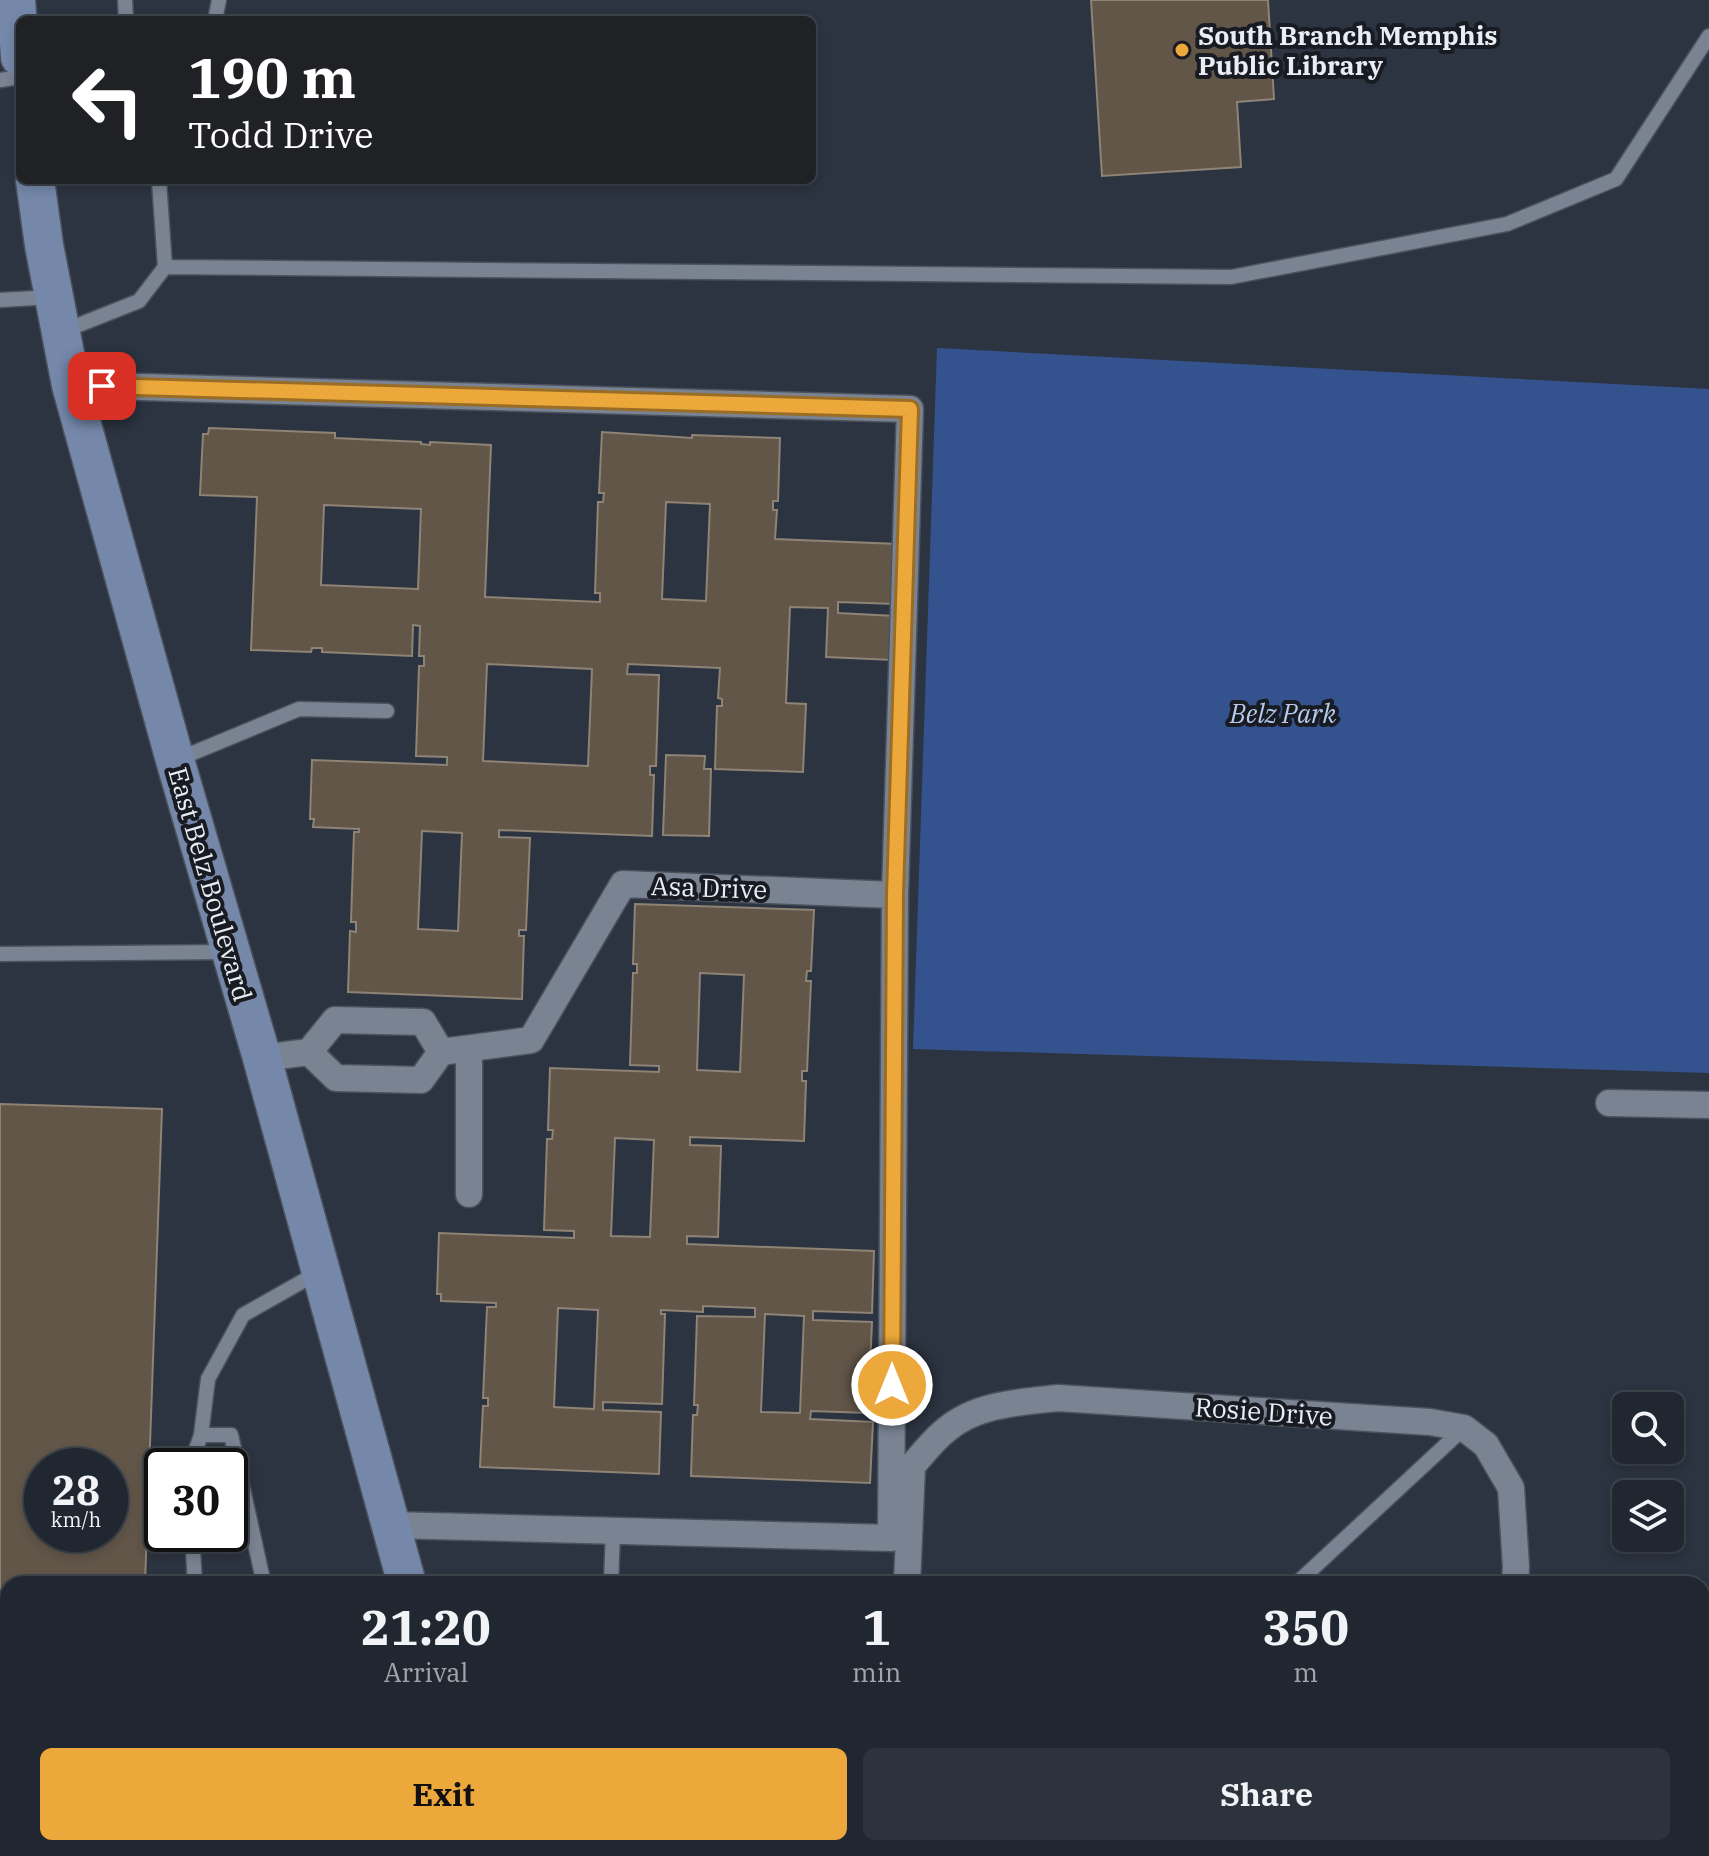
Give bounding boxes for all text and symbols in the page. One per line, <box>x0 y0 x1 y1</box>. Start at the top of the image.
place label: South Branch Memphis Public Library <box>1198 18 1498 82</box>
text: 190 m <box>188 41 356 113</box>
marker: South Branch Memphis Public Library <box>1173 41 1191 59</box>
icon: left <box>56 48 160 152</box>
text: Todd Drive <box>188 111 374 158</box>
pin <box>68 352 136 420</box>
icon: arrive <box>80 364 124 408</box>
park label: Belz Park <box>1229 696 1336 730</box>
street label: East Belz Boulevard <box>161 763 261 1005</box>
street label: Asa Drive <box>650 868 768 906</box>
position arrow <box>850 1343 934 1427</box>
street label: Rosie Drive <box>1194 1389 1334 1433</box>
map controls <box>1612 1392 1684 1552</box>
button: search <box>1612 1392 1684 1464</box>
speed limit sign: 30 <box>144 1448 248 1552</box>
text: 28 <box>52 1464 100 1516</box>
button: layers <box>1612 1480 1684 1552</box>
text: km/h <box>51 1506 101 1533</box>
text: 21:20 <box>361 1596 491 1658</box>
text: 1 <box>862 1596 891 1658</box>
text: 350 <box>1263 1596 1349 1658</box>
text: Arrival <box>384 1655 468 1689</box>
text: min <box>852 1655 901 1689</box>
text: m <box>1293 1655 1318 1689</box>
button: Exit <box>40 1748 847 1840</box>
button: Share <box>863 1748 1670 1840</box>

